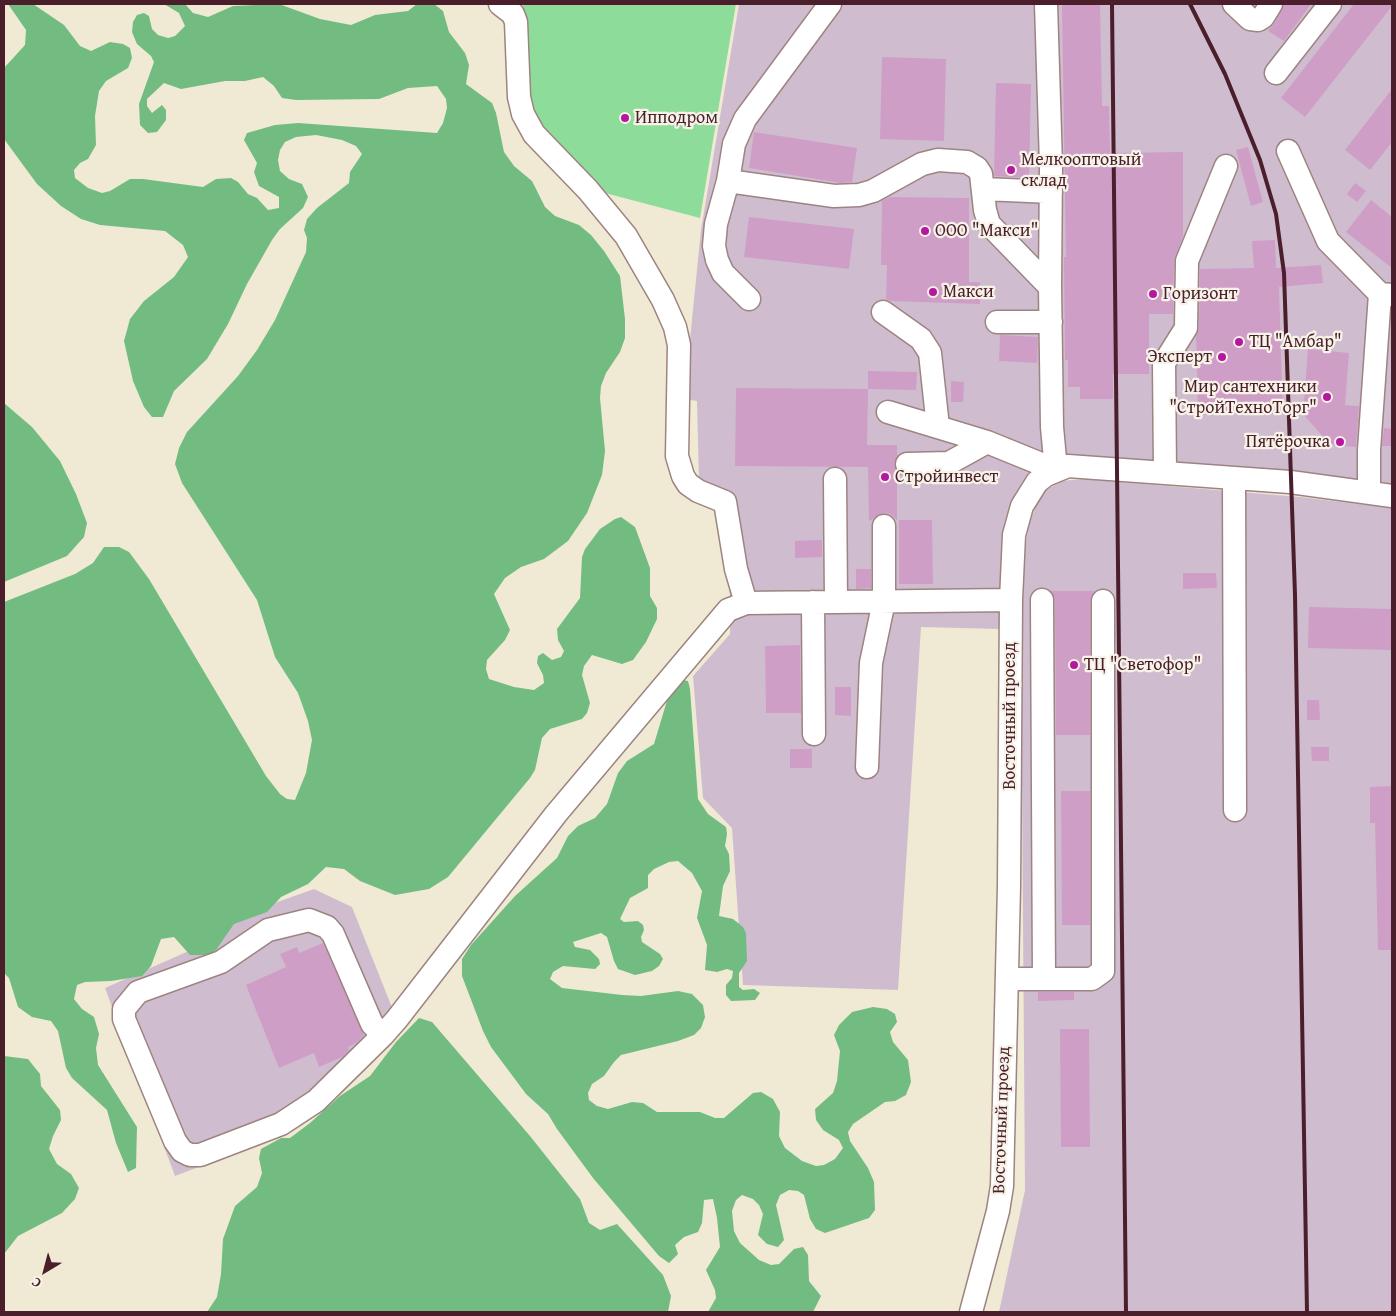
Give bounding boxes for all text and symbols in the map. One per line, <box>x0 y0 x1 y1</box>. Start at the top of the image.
place label: Ипподром <box>635 107 718 129</box>
marker: Ипподром <box>619 112 631 124</box>
place label: Мелкооптовый склад <box>1021 149 1141 192</box>
marker: Мелкооптовый склад <box>1005 164 1017 176</box>
place label: ООО "Макси" <box>935 220 1038 242</box>
marker: ООО "Макси" <box>919 225 931 237</box>
place label: Макси <box>943 281 994 303</box>
place label: Горизонт <box>1163 283 1237 305</box>
marker: Макси <box>927 286 939 298</box>
marker: Горизонт <box>1147 288 1159 300</box>
place label: ТЦ "Амбар" <box>1249 331 1342 353</box>
marker: ТЦ "Амбар" <box>1233 336 1245 348</box>
place label: Эксперт <box>1147 346 1212 368</box>
marker: Эксперт <box>1216 351 1228 363</box>
place label: Мир сантехники "СтройТехноТорг" <box>1169 376 1317 418</box>
marker: Мир сантехники "СтройТехноТорг" <box>1321 391 1333 403</box>
place label: Пятёрочка <box>1246 431 1330 453</box>
marker: Пятёрочка <box>1334 436 1346 448</box>
place label: Стройинвест <box>895 466 998 488</box>
marker: Стройинвест <box>879 471 891 483</box>
street label: Восточный проезд <box>999 642 1021 790</box>
place label: ТЦ "Светофор" <box>1084 654 1201 676</box>
marker: ТЦ "Светофор" <box>1068 659 1080 671</box>
street label: Восточный проезд <box>989 1046 1015 1194</box>
north arrow <box>20 1246 70 1296</box>
text: С <box>27 1273 45 1293</box>

